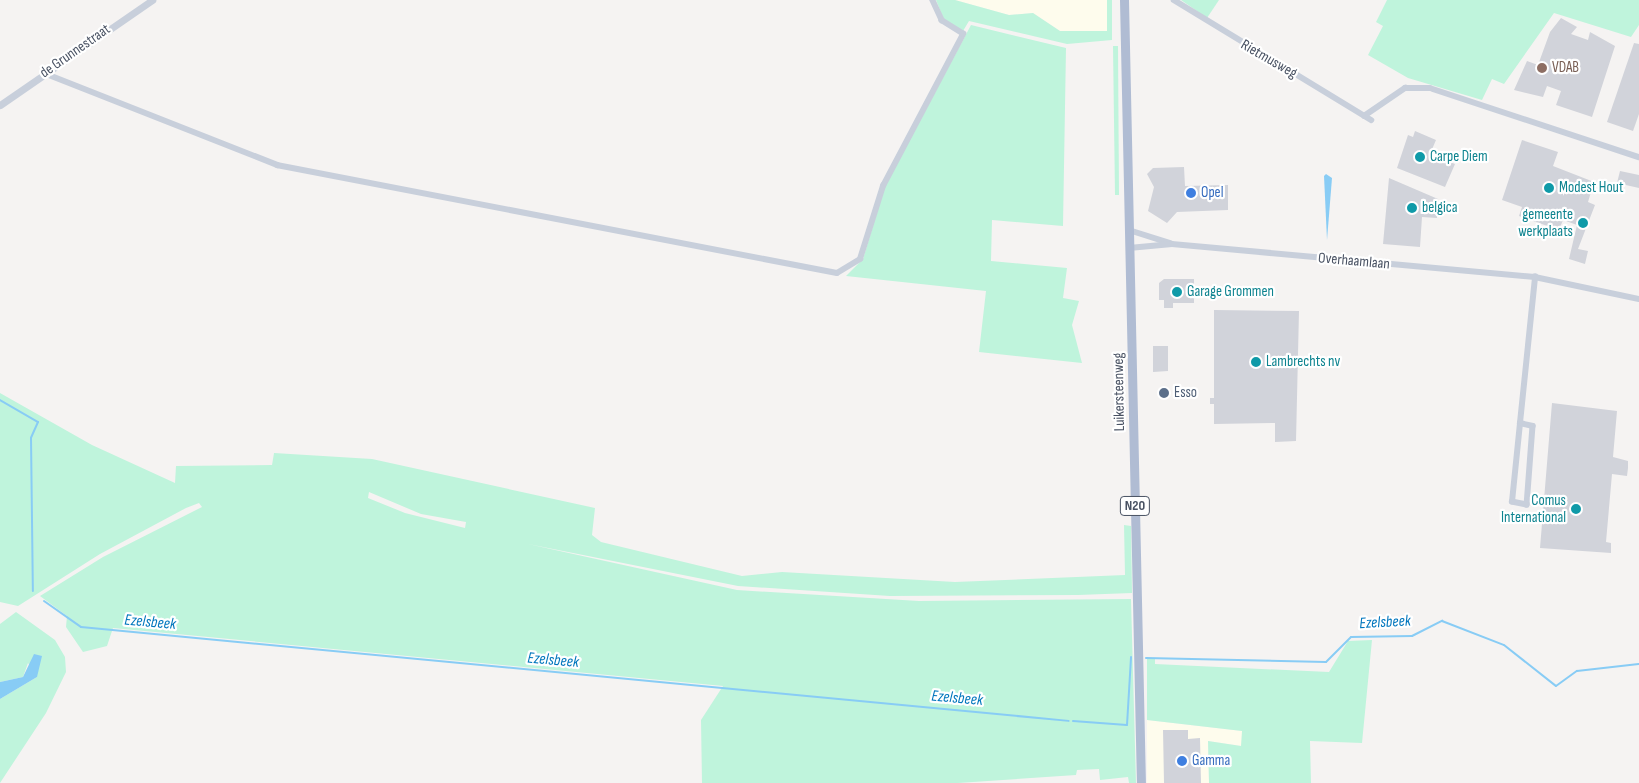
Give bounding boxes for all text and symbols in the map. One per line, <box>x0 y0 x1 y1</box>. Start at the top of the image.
street label: de Grunnestraat <box>36 20 114 82</box>
street label: Rietmusweg <box>1238 36 1300 82</box>
place label: VDAB <box>1552 59 1579 77</box>
marker: VDAB <box>1536 62 1548 74</box>
place label: Carpe Diem <box>1430 148 1488 166</box>
marker: Carpe Diem <box>1414 151 1426 163</box>
place label: Modest Hout <box>1559 179 1623 197</box>
marker: Modest Hout <box>1543 182 1555 194</box>
place label: Opel <box>1201 184 1223 202</box>
marker: Opel <box>1185 187 1197 199</box>
place label: belgica <box>1422 199 1457 217</box>
marker: belgica <box>1406 202 1418 214</box>
place label: gemeente werkplaats <box>1518 205 1573 240</box>
marker: gemeente werkplaats <box>1577 217 1589 229</box>
street label: Overhaamlaan <box>1317 249 1391 273</box>
place label: Garage Grommen <box>1187 283 1274 301</box>
marker: Garage Grommen <box>1171 286 1183 298</box>
street label: Luikersteenweg <box>1109 352 1129 432</box>
place label: Lambrechts nv <box>1266 353 1340 371</box>
marker: Lambrechts nv <box>1250 356 1262 368</box>
place label: Esso <box>1174 384 1197 402</box>
marker: Esso <box>1158 387 1170 399</box>
place label: Comus International <box>1501 491 1566 526</box>
road number: N20 <box>1119 494 1151 518</box>
marker: Comus International <box>1570 503 1582 515</box>
water label: Ezelsbeek <box>123 611 177 635</box>
water label: Ezelsbeek <box>1359 612 1411 634</box>
water label: Ezelsbeek <box>526 649 580 673</box>
water label: Ezelsbeek <box>930 687 984 711</box>
place label: Gamma <box>1192 752 1230 770</box>
marker: Gamma <box>1176 755 1188 767</box>

